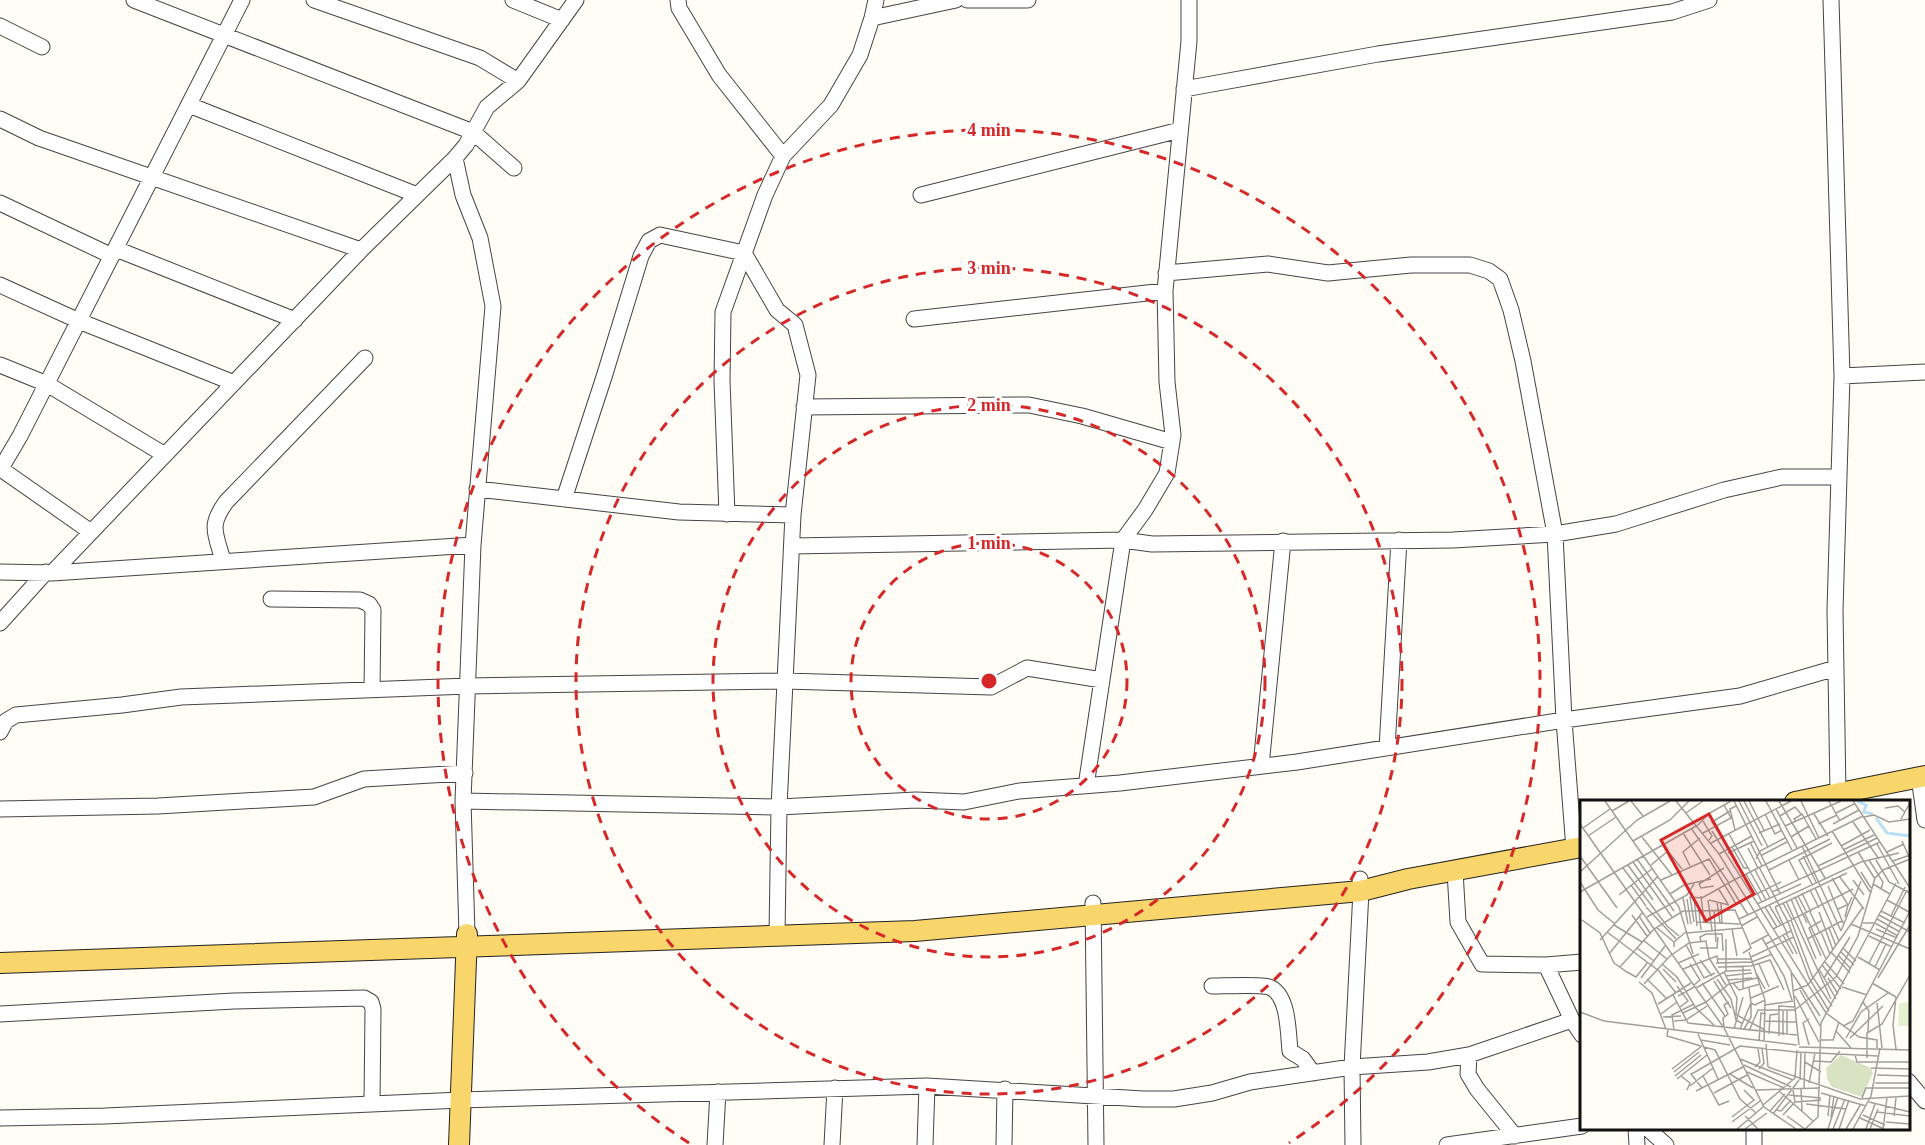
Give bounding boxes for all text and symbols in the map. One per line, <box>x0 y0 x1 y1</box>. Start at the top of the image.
text: 4 min <box>967 120 1011 140</box>
text: 3 min <box>967 258 1011 278</box>
text: 2 min <box>967 395 1011 415</box>
text: 1 min <box>967 533 1011 553</box>
centre of rings <box>979 671 999 691</box>
inset map <box>1580 800 1910 1130</box>

